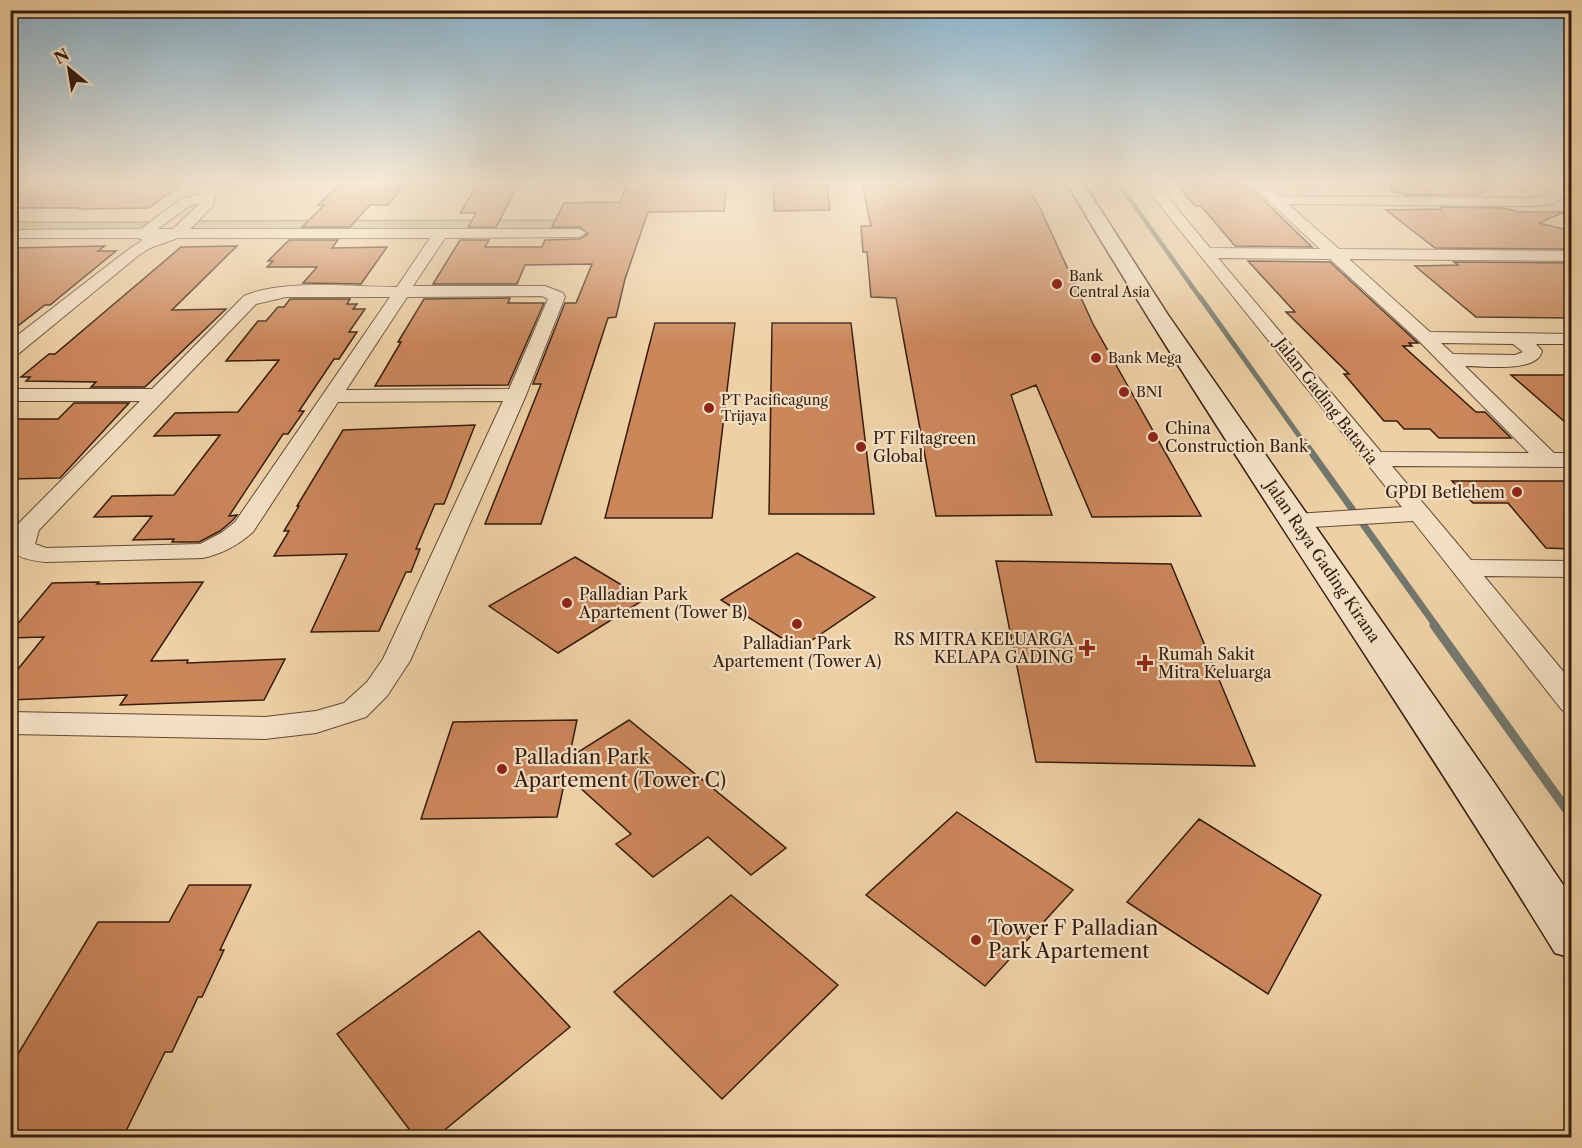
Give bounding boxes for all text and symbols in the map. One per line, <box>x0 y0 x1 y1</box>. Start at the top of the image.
north arrow <box>39 39 99 99</box>
text: N <box>50 44 73 68</box>
place label: Bank Central Asia <box>1069 267 1151 301</box>
marker: Bank Central Asia <box>1050 277 1064 291</box>
street label: Jalan Gading Batavia <box>1269 331 1383 469</box>
place label: Bank Mega <box>1108 349 1182 367</box>
marker: Bank Mega <box>1089 351 1103 365</box>
place label: BNI <box>1136 383 1163 401</box>
marker: BNI <box>1117 385 1131 399</box>
place label: PT Pacificagung Trijaya <box>721 391 828 425</box>
marker: PT Pacificagung Trijaya <box>702 401 716 415</box>
place label: China Construction Bank <box>1165 418 1309 456</box>
place label: PT Filtagreen Global <box>873 428 976 466</box>
marker: China Construction Bank <box>1146 430 1160 444</box>
marker: PT Filtagreen Global <box>854 440 868 454</box>
street label: Jalan Raya Gading Kirana <box>1259 473 1385 646</box>
place label: GPDI Betlehem <box>1385 482 1505 502</box>
marker: GPDI Betlehem <box>1510 485 1524 499</box>
place label: Palladian Park Apartement (Tower B) <box>578 584 747 622</box>
marker: Palladian Park Apartement (Tower B) <box>560 596 574 610</box>
marker: Palladian Park Apartement (Tower A) <box>790 617 804 631</box>
place label: RS MITRA KELUARGA KELAPA GADING <box>894 629 1075 667</box>
place label: Palladian Park Apartement (Tower A) <box>712 633 881 671</box>
marker: RS MITRA KELUARGA KELAPA GADING <box>1078 639 1096 657</box>
place label: Rumah Sakit Mitra Keluarga <box>1158 644 1272 682</box>
marker: Rumah Sakit Mitra Keluarga <box>1136 654 1154 672</box>
place label: Palladian Park Apartement (Tower C) <box>513 745 726 792</box>
marker: Palladian Park Apartement (Tower C) <box>495 762 509 776</box>
place label: Tower F Palladian Park Apartement <box>988 916 1159 963</box>
marker: Tower F Palladian Park Apartement <box>969 933 983 947</box>

